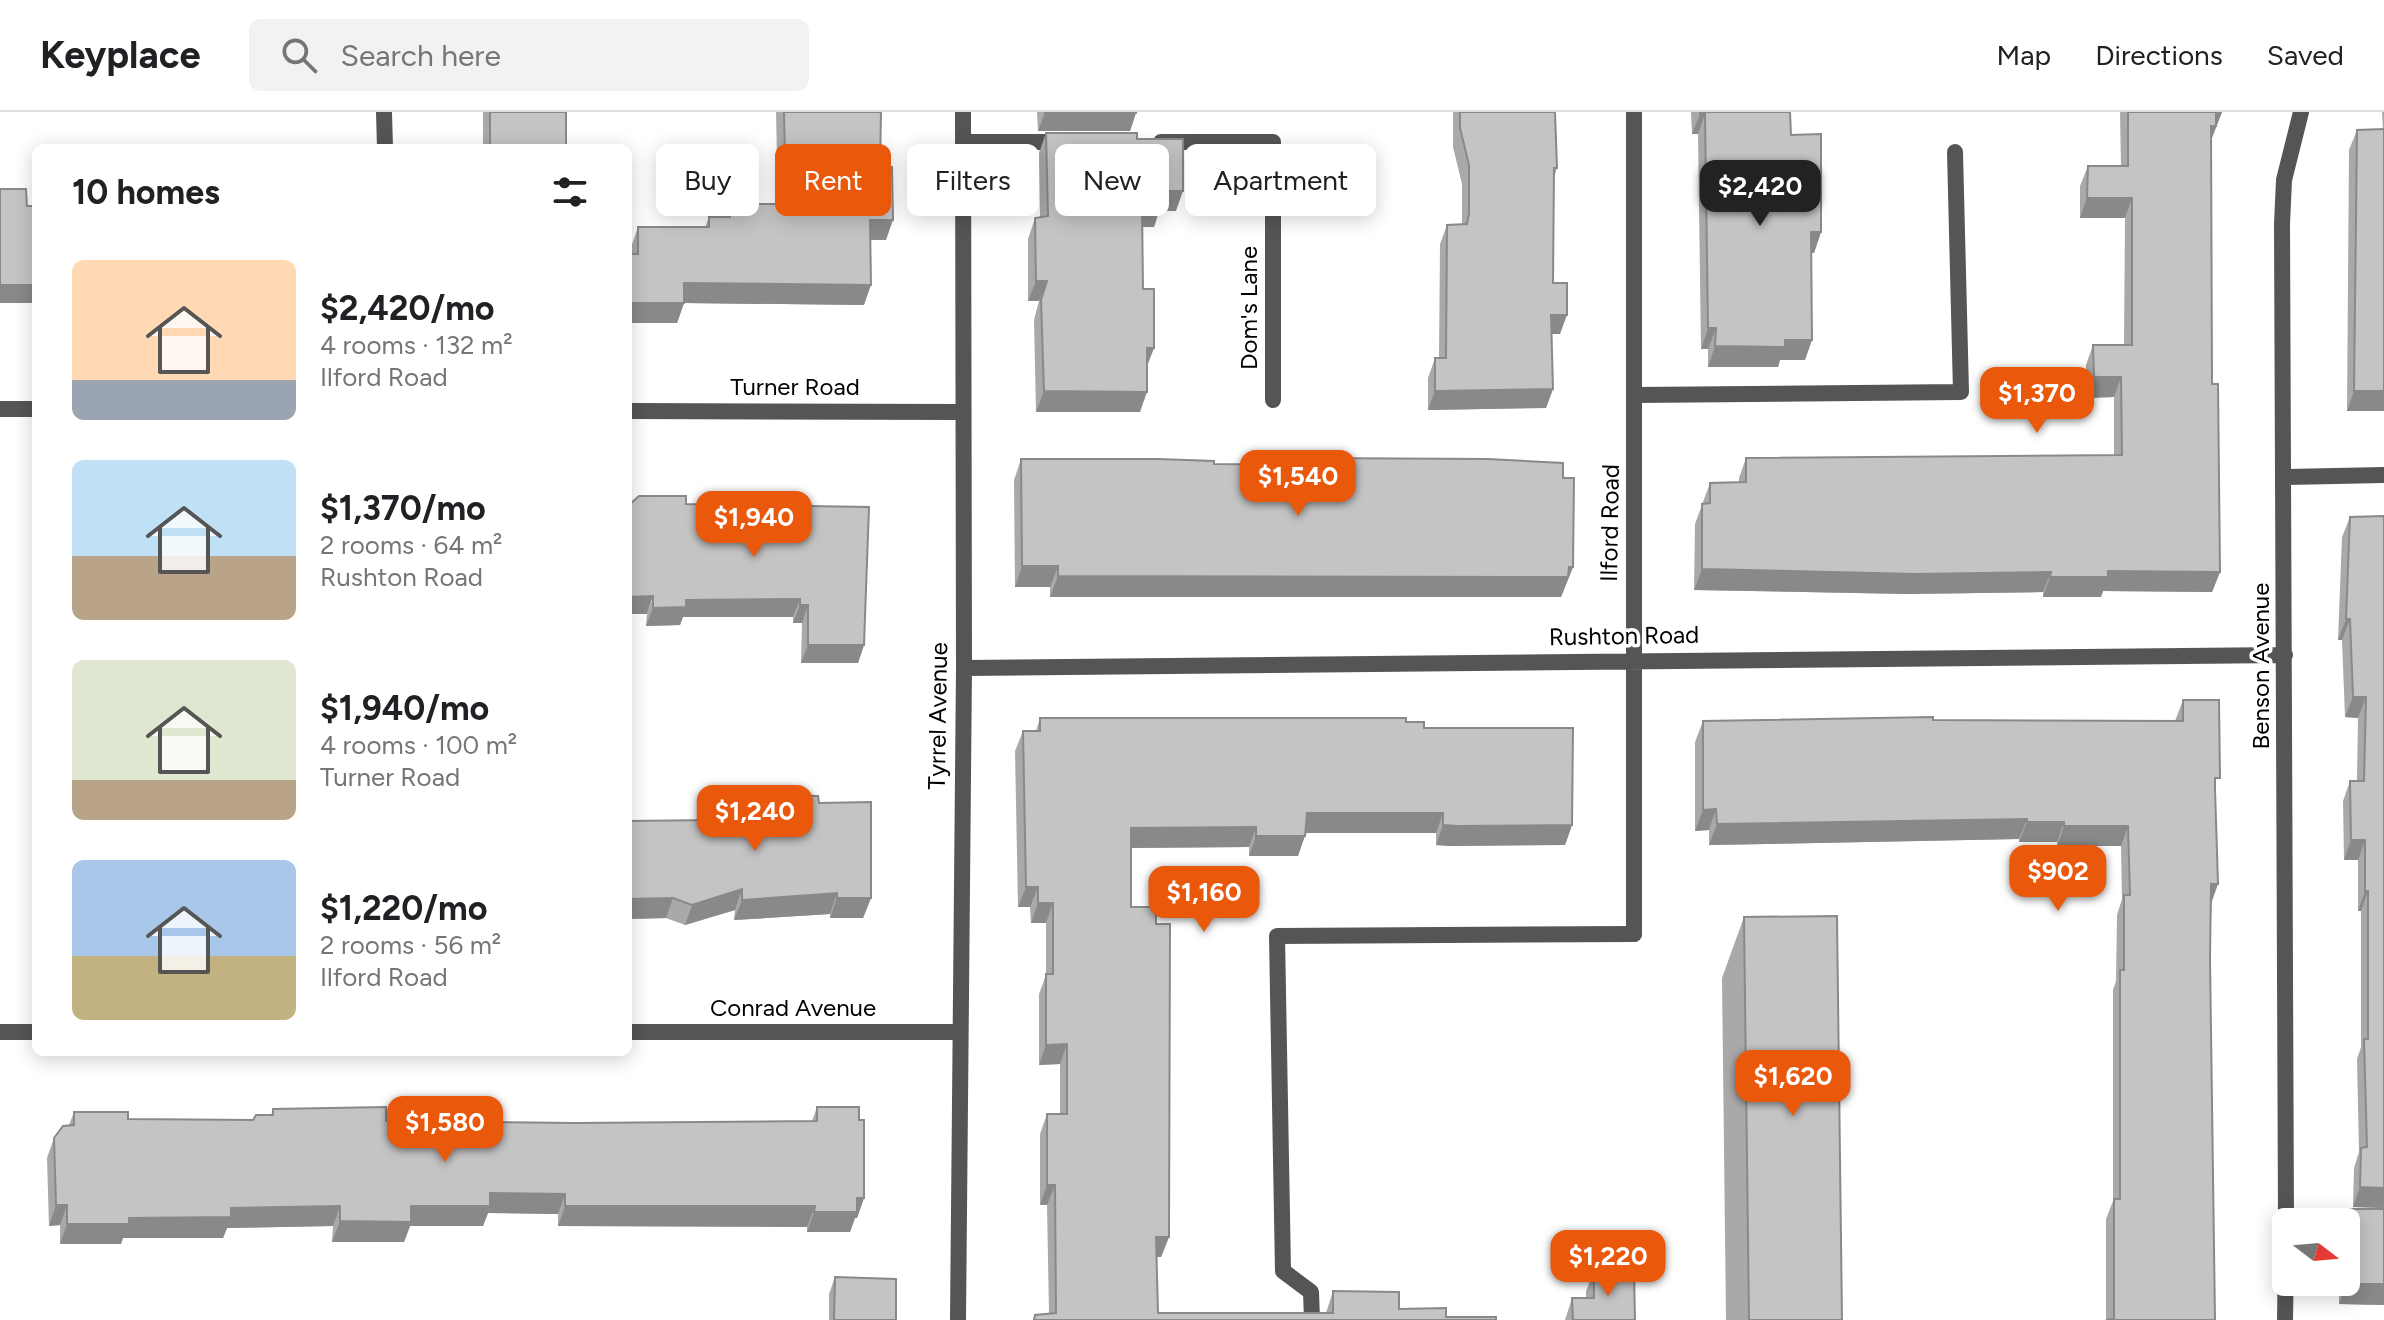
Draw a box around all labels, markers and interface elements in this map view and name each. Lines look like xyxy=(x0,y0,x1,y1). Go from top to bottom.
search box xyxy=(249,19,809,91)
text: Keyplace xyxy=(40,32,201,78)
icon: search xyxy=(277,33,321,77)
text: Search here xyxy=(341,37,501,74)
text: Map xyxy=(1997,38,2051,72)
text: Directions xyxy=(2095,38,2223,72)
text: Saved xyxy=(2267,38,2344,72)
chip: Buy xyxy=(656,144,759,216)
chip: Rent xyxy=(775,144,891,216)
chip: Filters xyxy=(907,144,1039,216)
chip: New xyxy=(1055,144,1169,216)
chip: Apartment xyxy=(1185,144,1376,216)
pin: $2,420 xyxy=(1695,160,1825,228)
icon: filters xyxy=(548,170,592,214)
text: $2,420 xyxy=(1718,170,1802,202)
text: 10 homes xyxy=(72,172,220,213)
street label: Dom's Lane xyxy=(1234,246,1263,370)
text: $2,420/mo xyxy=(320,288,495,329)
icon: home xyxy=(136,292,232,388)
text: 4 rooms · 132 m² xyxy=(320,329,513,361)
text: Ilford Road xyxy=(320,361,448,393)
pin: $1,370 xyxy=(1972,367,2102,435)
street label: Turner Road xyxy=(730,372,860,401)
text: $1,370 xyxy=(1998,377,2076,409)
pin: $1,540 xyxy=(1233,450,1363,518)
text: $1,540 xyxy=(1258,460,1338,492)
street label: Ilford Road xyxy=(1594,464,1625,582)
text: $1,370/mo xyxy=(320,488,486,529)
pin: $1,940 xyxy=(689,491,819,559)
icon: home xyxy=(136,492,232,588)
text: $1,940 xyxy=(714,501,794,533)
text: 2 rooms · 64 m² xyxy=(320,529,502,561)
text: Rushton Road xyxy=(320,561,483,593)
street label: Benson Avenue xyxy=(2246,583,2275,749)
street label: Rushton Road xyxy=(1548,620,1699,651)
street label: Tyrrel Avenue xyxy=(922,642,953,790)
text: $1,940/mo xyxy=(320,688,489,729)
icon: home xyxy=(136,692,232,788)
text: 4 rooms · 100 m² xyxy=(320,729,517,761)
text: Turner Road xyxy=(320,761,460,793)
pin: $1,240 xyxy=(690,785,820,853)
text: $1,240 xyxy=(715,795,795,827)
pin: $902 xyxy=(2011,845,2105,913)
text: $902 xyxy=(2027,855,2089,887)
pin: $1,160 xyxy=(1139,866,1269,934)
text: $1,160 xyxy=(1167,876,1241,908)
text: $1,220/mo xyxy=(320,888,487,929)
icon: home xyxy=(136,892,232,988)
text: 2 rooms · 56 m² xyxy=(320,929,501,961)
text: Ilford Road xyxy=(320,961,448,993)
street label: Conrad Avenue xyxy=(710,993,876,1022)
pin: $1,620 xyxy=(1728,1050,1858,1118)
text: $1,620 xyxy=(1753,1060,1833,1092)
pin: $1,580 xyxy=(380,1096,510,1164)
text: $1,580 xyxy=(405,1106,485,1138)
north arrow xyxy=(2272,1208,2360,1296)
map controls xyxy=(2272,1208,2360,1296)
pin: $1,220 xyxy=(1543,1230,1673,1298)
text: $1,220 xyxy=(1568,1240,1648,1272)

